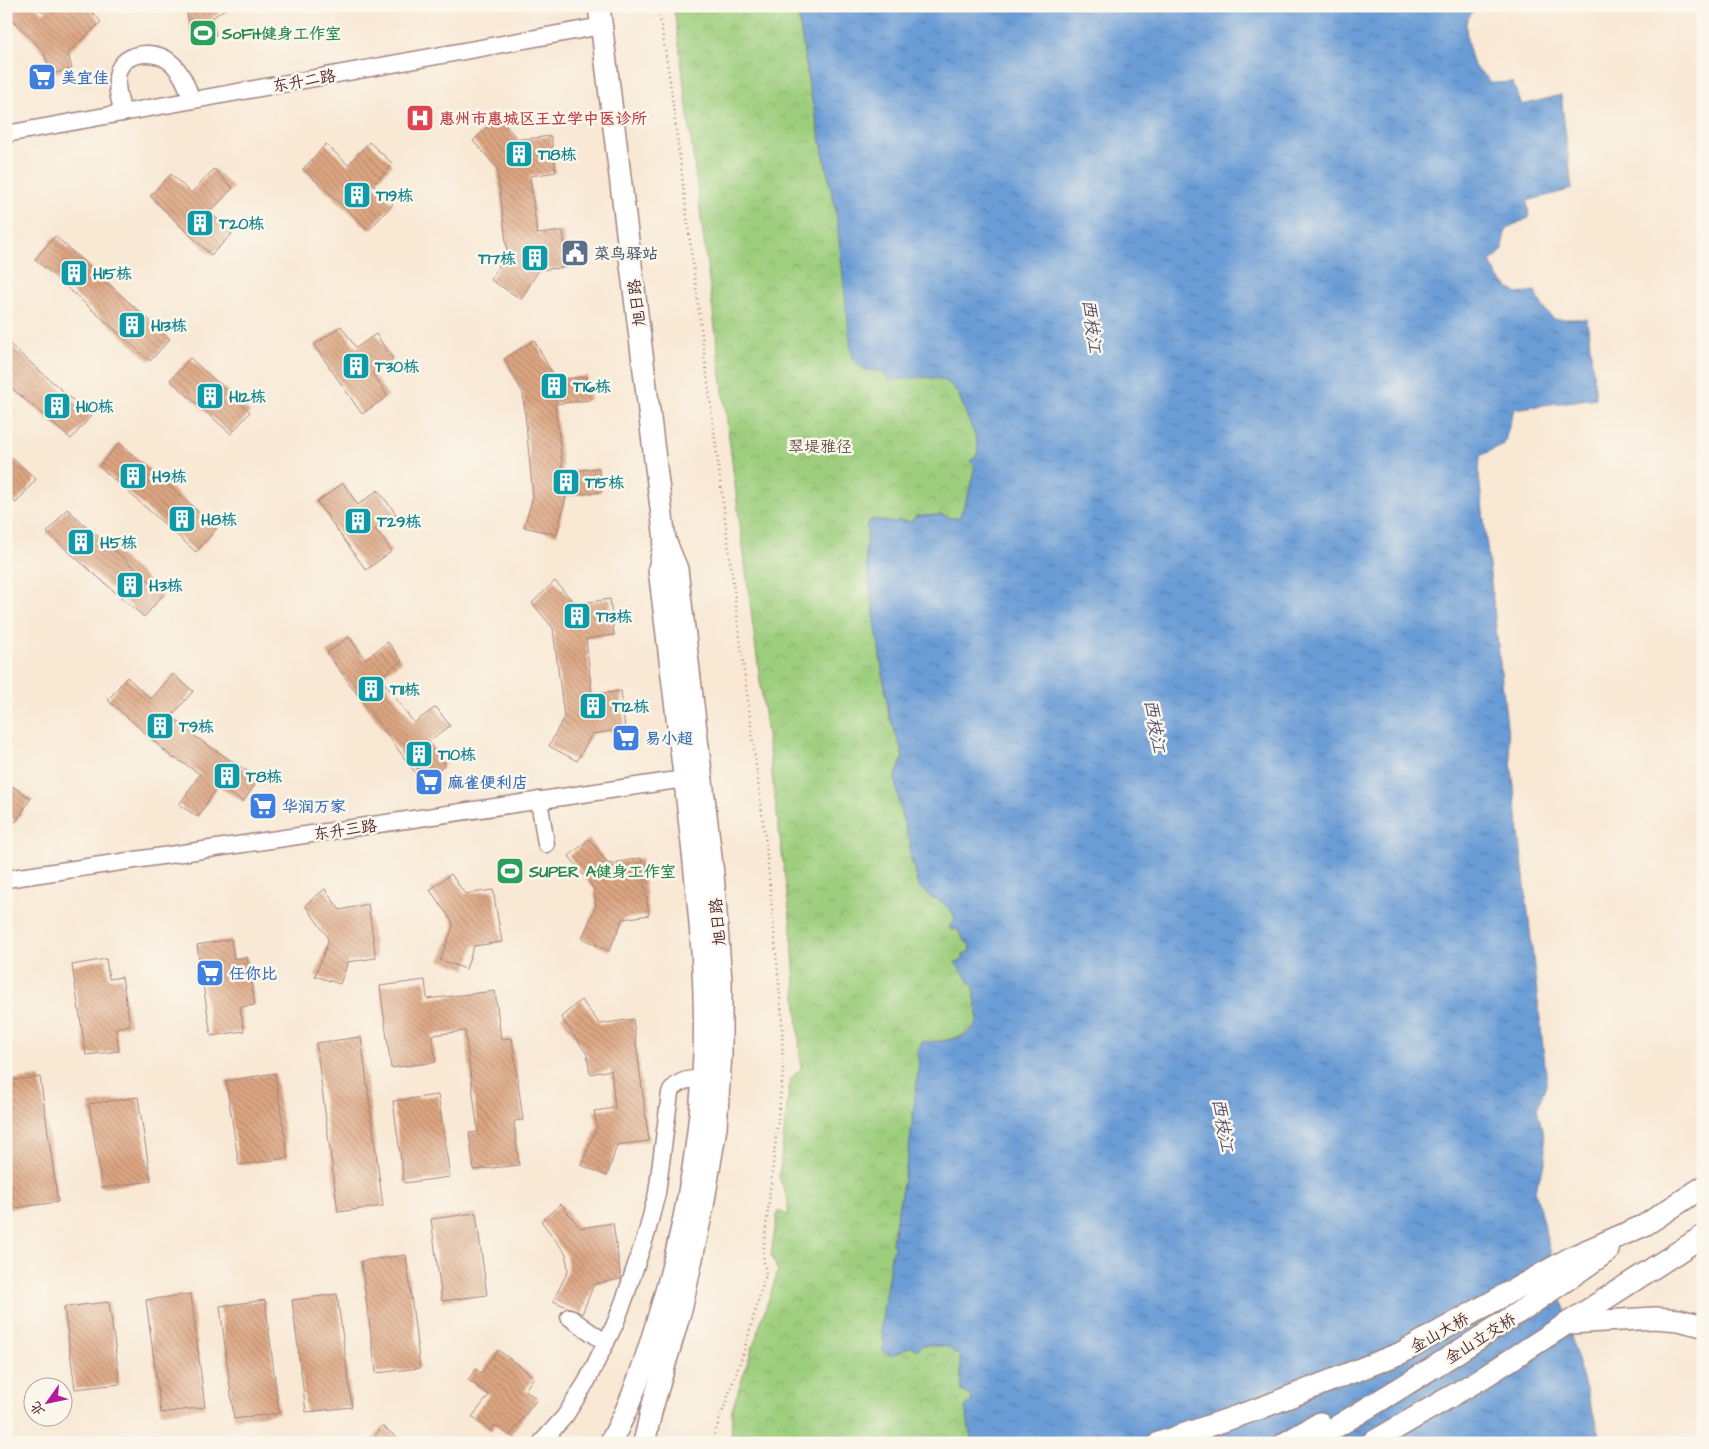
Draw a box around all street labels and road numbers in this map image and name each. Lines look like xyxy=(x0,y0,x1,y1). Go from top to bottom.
street label: 东升二路 xyxy=(271,65,338,97)
street label: 旭日路 xyxy=(623,278,651,328)
street label: 东升三路 xyxy=(312,815,378,845)
street label: 旭日路 xyxy=(705,897,731,947)
street label: 金山大桥 xyxy=(1406,1308,1473,1358)
street label: 金山立交桥 xyxy=(1441,1308,1520,1369)

